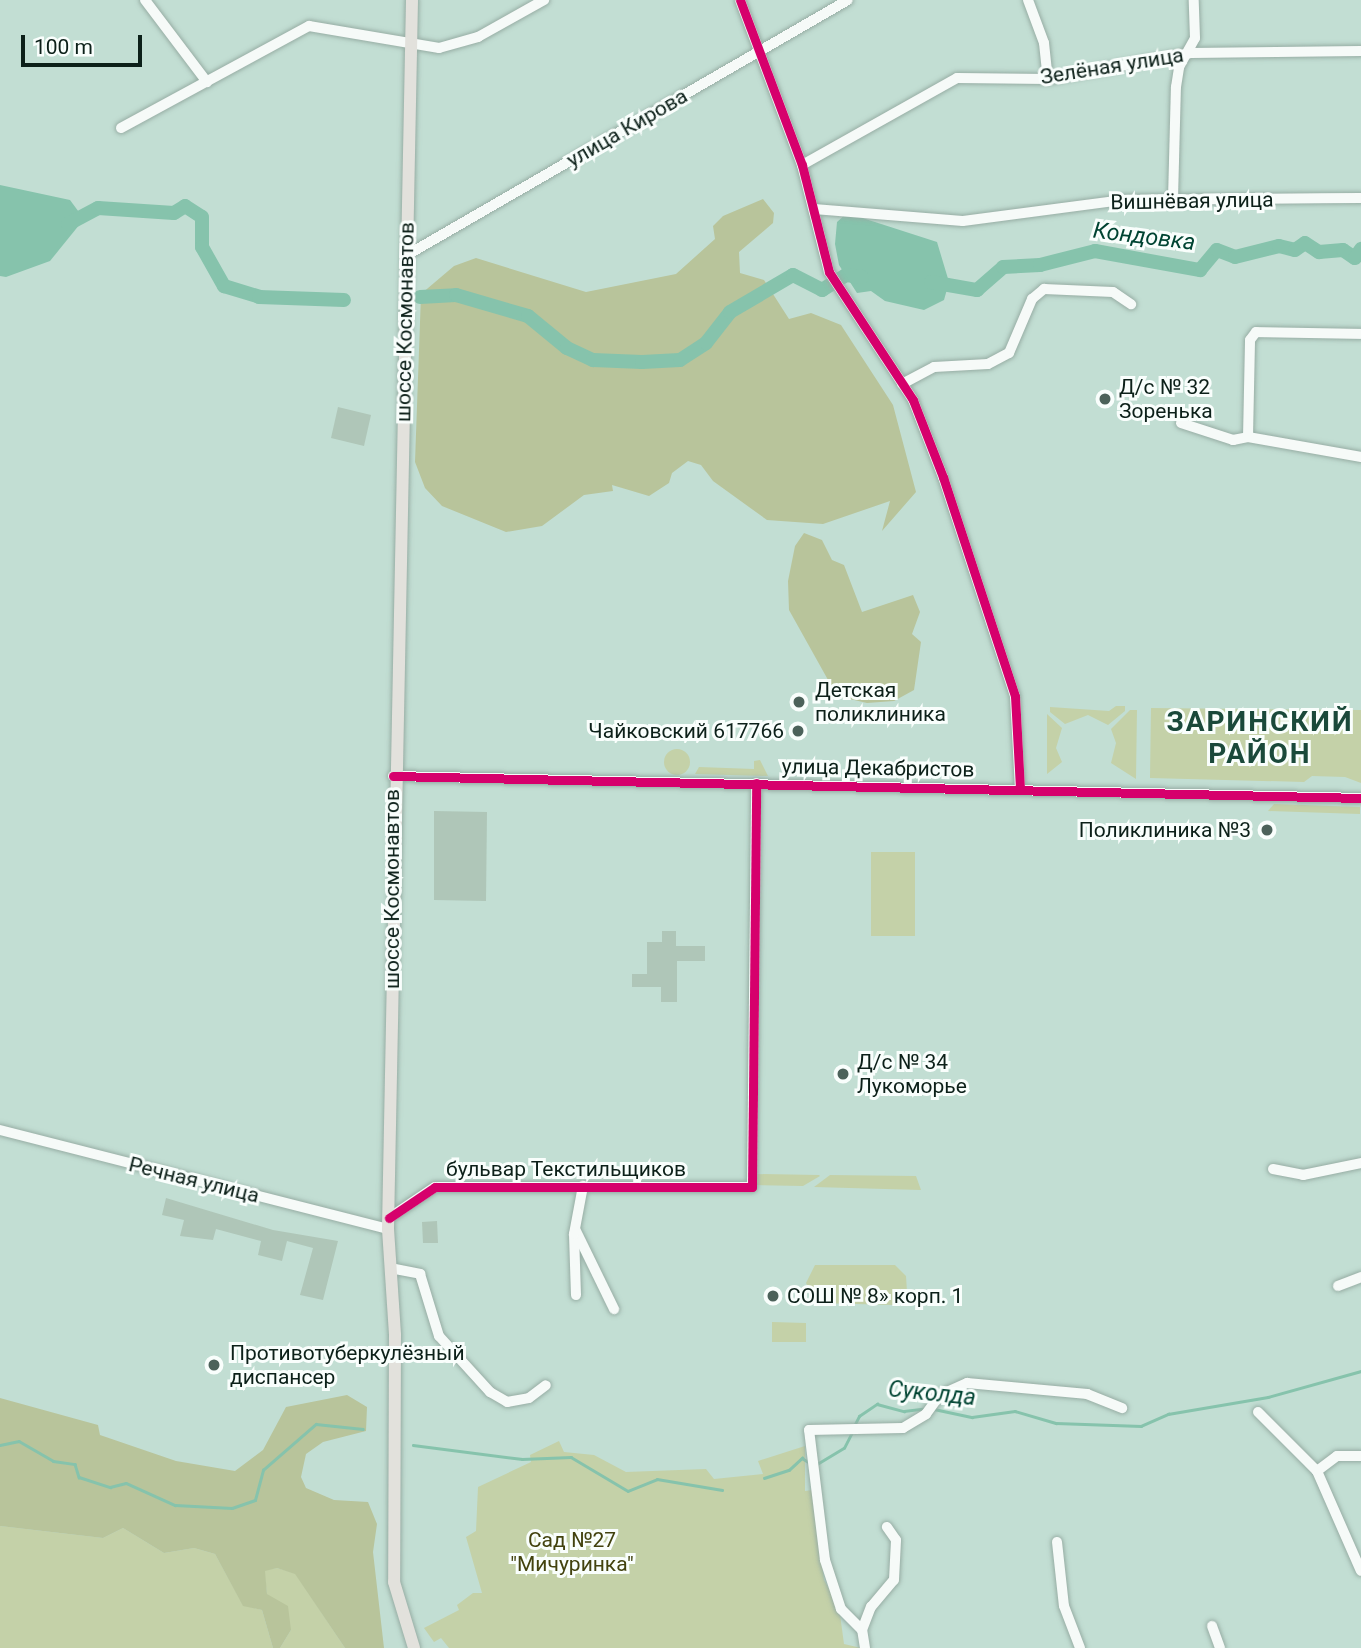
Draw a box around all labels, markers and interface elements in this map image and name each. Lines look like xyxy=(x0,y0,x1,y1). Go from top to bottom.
scale bar xyxy=(24,21,145,65)
text: 100 m xyxy=(34,35,93,59)
street label: Зелёная улица xyxy=(1039,42,1185,90)
street label: улица Кирова xyxy=(562,83,692,173)
street label: Вишнёвая улица xyxy=(1110,187,1274,215)
water label: Кондовка xyxy=(1091,217,1197,257)
street label: шоссе Космонавтов xyxy=(391,222,419,422)
place label: Д/с № 32 Зоренька xyxy=(1119,374,1213,424)
marker: Д/с № 32 Зоренька xyxy=(1097,391,1113,407)
place label: Детская поликлиника xyxy=(815,677,946,727)
marker: Детская поликлиника xyxy=(789,692,809,712)
district label: ЗАРИНСКИЙ РАЙОН xyxy=(1168,705,1352,771)
place label: Чайковский 617766 xyxy=(588,718,784,744)
marker: Чайковский 617766 xyxy=(790,723,806,739)
street label: улица Декабристов xyxy=(782,754,974,782)
street label: шоссе Космонавтов xyxy=(379,789,405,989)
place label: Поликлиника №3 xyxy=(1079,817,1251,843)
marker: Поликлиника №3 xyxy=(1257,820,1277,840)
place label: Д/с № 34 Лукоморье xyxy=(857,1049,967,1099)
marker: Д/с № 34 Лукоморье xyxy=(835,1066,851,1082)
street label: Речная улица xyxy=(126,1152,262,1208)
street label: бульвар Текстильщиков xyxy=(446,1156,686,1182)
place label: СОШ № 8» корп. 1 xyxy=(787,1283,963,1309)
marker: СОШ № 8» корп. 1 xyxy=(765,1288,781,1304)
place label: Противотуберкулёзный диспансер xyxy=(230,1340,465,1390)
marker: Противотуберкулёзный диспансер xyxy=(204,1355,224,1375)
water label: Суколда xyxy=(887,1376,977,1412)
park label: Сад №27 "Мичуринка" xyxy=(510,1527,634,1577)

